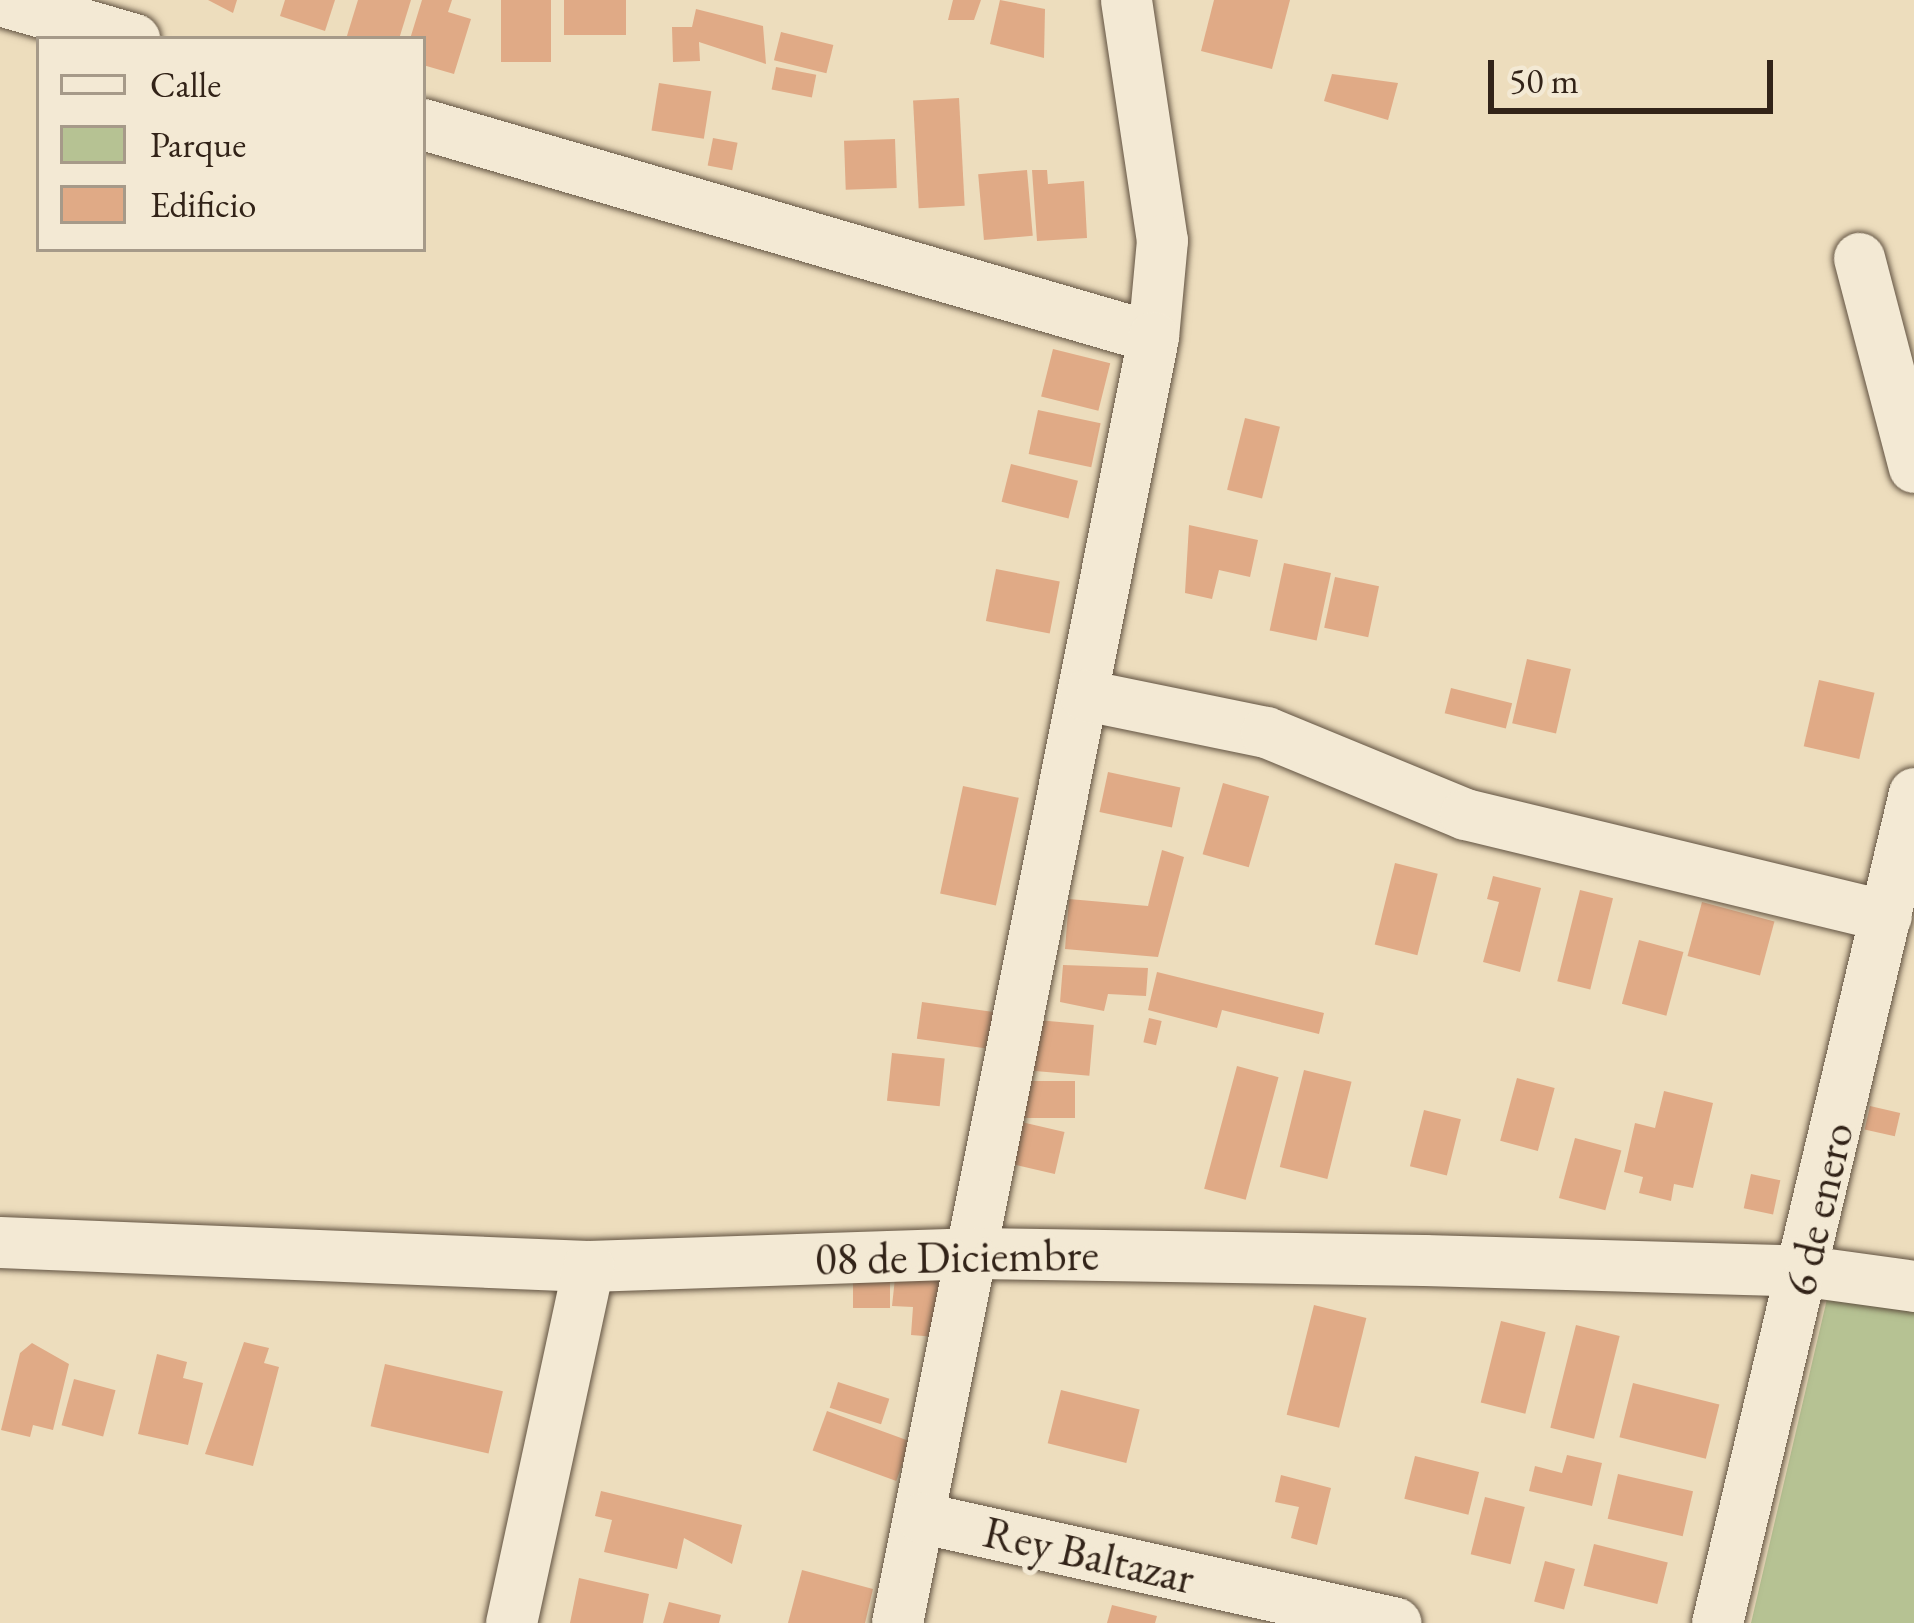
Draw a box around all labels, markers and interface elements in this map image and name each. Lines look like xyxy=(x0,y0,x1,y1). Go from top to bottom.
legend xyxy=(36,36,426,252)
scale bar xyxy=(1494,36,1779,110)
text: 50 m xyxy=(1509,57,1579,104)
text: Calle xyxy=(150,61,221,108)
text: Parque xyxy=(150,121,246,168)
text: Edificio xyxy=(150,181,256,228)
street label: 6 de enero xyxy=(1773,1117,1865,1301)
street label: 08 de Diciembre xyxy=(814,1228,1100,1286)
street label: Rey Baltazar xyxy=(978,1505,1200,1605)

